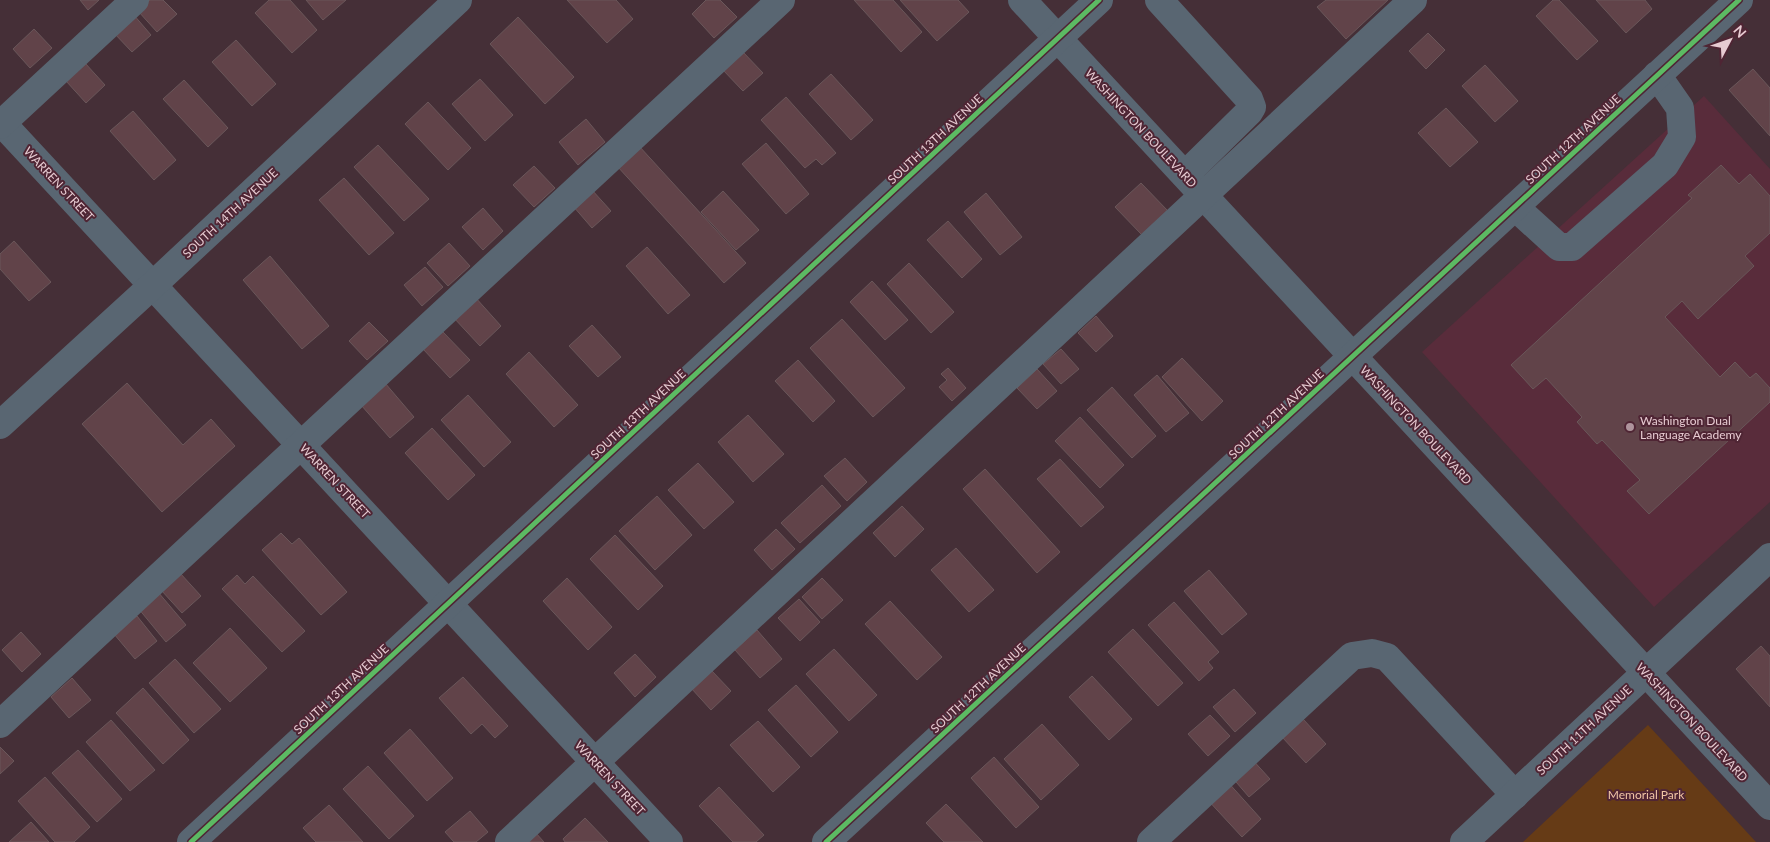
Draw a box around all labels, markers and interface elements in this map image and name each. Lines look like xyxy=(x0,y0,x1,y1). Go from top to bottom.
north arrow xyxy=(1705,15,1755,65)
text: N xyxy=(1730,21,1750,41)
street label: WASHINGTON BOULEVARD xyxy=(1082,65,1200,191)
street label: SOUTH 13TH AVENUE xyxy=(884,91,986,187)
street label: SOUTH 12TH AVENUE xyxy=(1522,91,1624,187)
street label: WARREN STREET xyxy=(21,144,97,224)
street label: SOUTH 14TH AVENUE xyxy=(179,165,281,261)
street label: WASHINGTON BOULEVARD xyxy=(1357,362,1475,488)
street label: SOUTH 13TH AVENUE xyxy=(587,366,689,462)
street label: SOUTH 12TH AVENUE xyxy=(1225,366,1327,462)
place label: Washington Dual Language Academy xyxy=(1640,413,1742,442)
marker: Washington Dual Language Academy xyxy=(1624,421,1636,433)
street label: WARREN STREET xyxy=(297,441,373,521)
street label: SOUTH 12TH AVENUE xyxy=(927,640,1029,736)
street label: SOUTH 13TH AVENUE xyxy=(290,641,392,737)
street label: WASHINGTON BOULEVARD xyxy=(1633,659,1751,785)
street label: SOUTH 11TH AVENUE xyxy=(1533,682,1635,778)
street label: WARREN STREET xyxy=(572,738,648,818)
park label: Memorial Park xyxy=(1608,787,1685,802)

